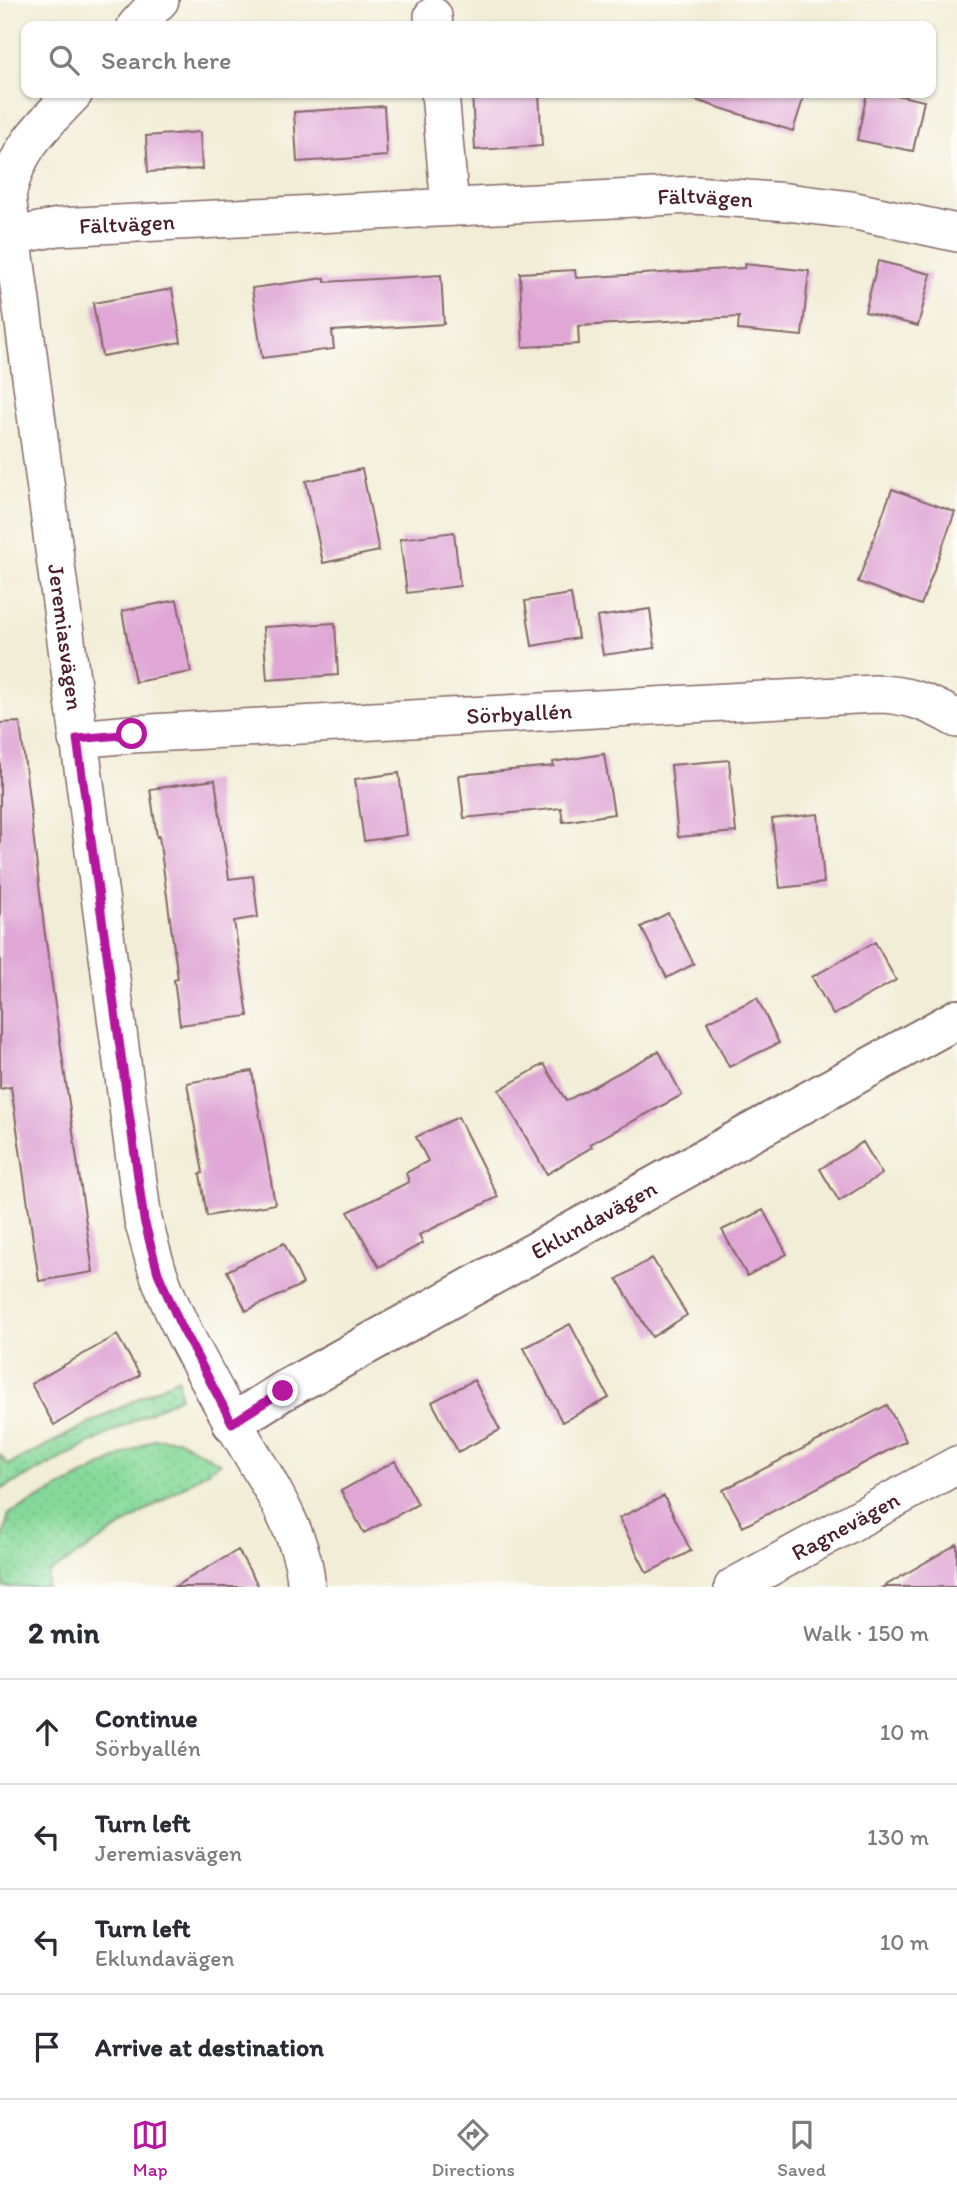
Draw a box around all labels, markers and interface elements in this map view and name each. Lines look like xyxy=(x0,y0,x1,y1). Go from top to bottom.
search box xyxy=(21,21,936,98)
icon: search xyxy=(45,41,83,79)
text: Search here xyxy=(101,44,231,76)
street label: Fältvägen xyxy=(657,181,754,213)
street label: Fältvägen xyxy=(78,207,176,240)
street label: Jeremiasvägen xyxy=(42,562,89,712)
street label: Sörbyallén xyxy=(466,696,573,730)
route start xyxy=(116,718,147,749)
street label: Eklundavägen xyxy=(526,1174,661,1266)
route end xyxy=(267,1375,298,1406)
street label: Ragnevägen xyxy=(787,1485,904,1566)
text: 2 min xyxy=(28,1614,99,1651)
text: Walk · 150 m xyxy=(803,1619,929,1647)
text: Continue xyxy=(95,1702,198,1734)
icon: ahead xyxy=(28,1713,66,1751)
text: 10 m xyxy=(880,1718,929,1746)
text: Sörbyallén xyxy=(95,1734,201,1762)
text: Turn left xyxy=(95,1807,191,1839)
icon: left xyxy=(28,1818,66,1856)
text: 130 m xyxy=(867,1823,929,1851)
text: Jeremiasvägen xyxy=(95,1839,242,1867)
text: Turn left xyxy=(95,1912,191,1944)
icon: left xyxy=(28,1923,66,1961)
text: 10 m xyxy=(880,1928,929,1956)
text: Eklundavägen xyxy=(95,1944,234,1972)
icon: arrive xyxy=(28,2028,66,2066)
text: Arrive at destination xyxy=(95,2031,324,2063)
tab: Map xyxy=(131,2116,169,2181)
tab: Directions xyxy=(431,2116,515,2181)
tab: Saved xyxy=(777,2116,826,2181)

